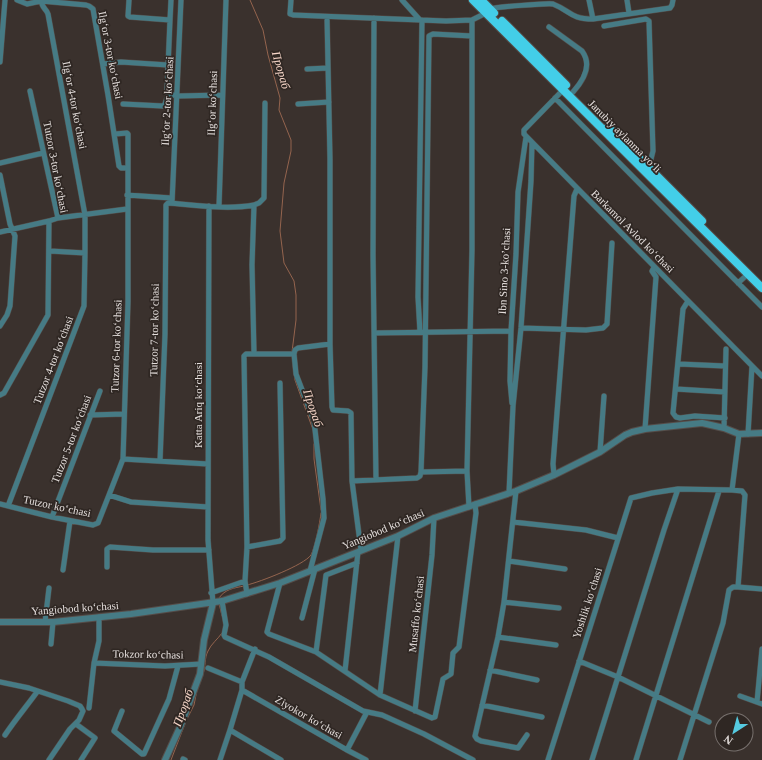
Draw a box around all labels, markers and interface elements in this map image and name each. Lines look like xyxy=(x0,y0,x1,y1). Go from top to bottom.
street label: Ilgʻor 3-tor koʻchasi xyxy=(97,10,125,100)
water label: Прораб xyxy=(269,49,293,91)
street label: Ilgʻor 2-tor koʻchasi xyxy=(159,56,175,146)
street label: Ilgʻor 4-tor koʻchasi xyxy=(61,60,89,150)
street label: Ilgʻor koʻchasi xyxy=(205,70,219,136)
street label: Janubiy aylanma yoʻli xyxy=(586,97,664,175)
street label: Tutzor 3-tor koʻchasi xyxy=(41,120,71,214)
street label: Barkamol Avlod koʻchasi xyxy=(589,187,677,275)
street label: Ibn Sino 3-koʼchasi xyxy=(496,227,512,315)
street label: Tutzor 7-tor koʻchasi xyxy=(147,283,161,377)
street label: Tutzor 6-tor koʻchasi xyxy=(108,299,124,393)
street label: Tutzor 4-tor koʻchasi xyxy=(31,314,75,406)
street label: Katta Ariq koʻchasi xyxy=(192,362,204,448)
water label: Прораб xyxy=(300,386,326,429)
street label: Tutzor 5-tor koʻchasi xyxy=(49,393,93,485)
street label: Tutzor koʻchasi xyxy=(22,493,92,519)
street label: Yangiobod koʻchasi xyxy=(340,506,426,552)
street label: Yoshlik koʻchasi xyxy=(570,566,604,640)
street label: Musaffo koʻchasi xyxy=(406,575,426,653)
street label: Yangiobod koʻchasi xyxy=(31,599,119,617)
street label: Tokzor koʻchasi xyxy=(112,647,184,661)
water label: Прораб xyxy=(169,687,197,730)
street label: Ziyokor koʻchasi xyxy=(273,693,345,741)
north arrow xyxy=(714,712,754,752)
text: N xyxy=(721,733,735,747)

